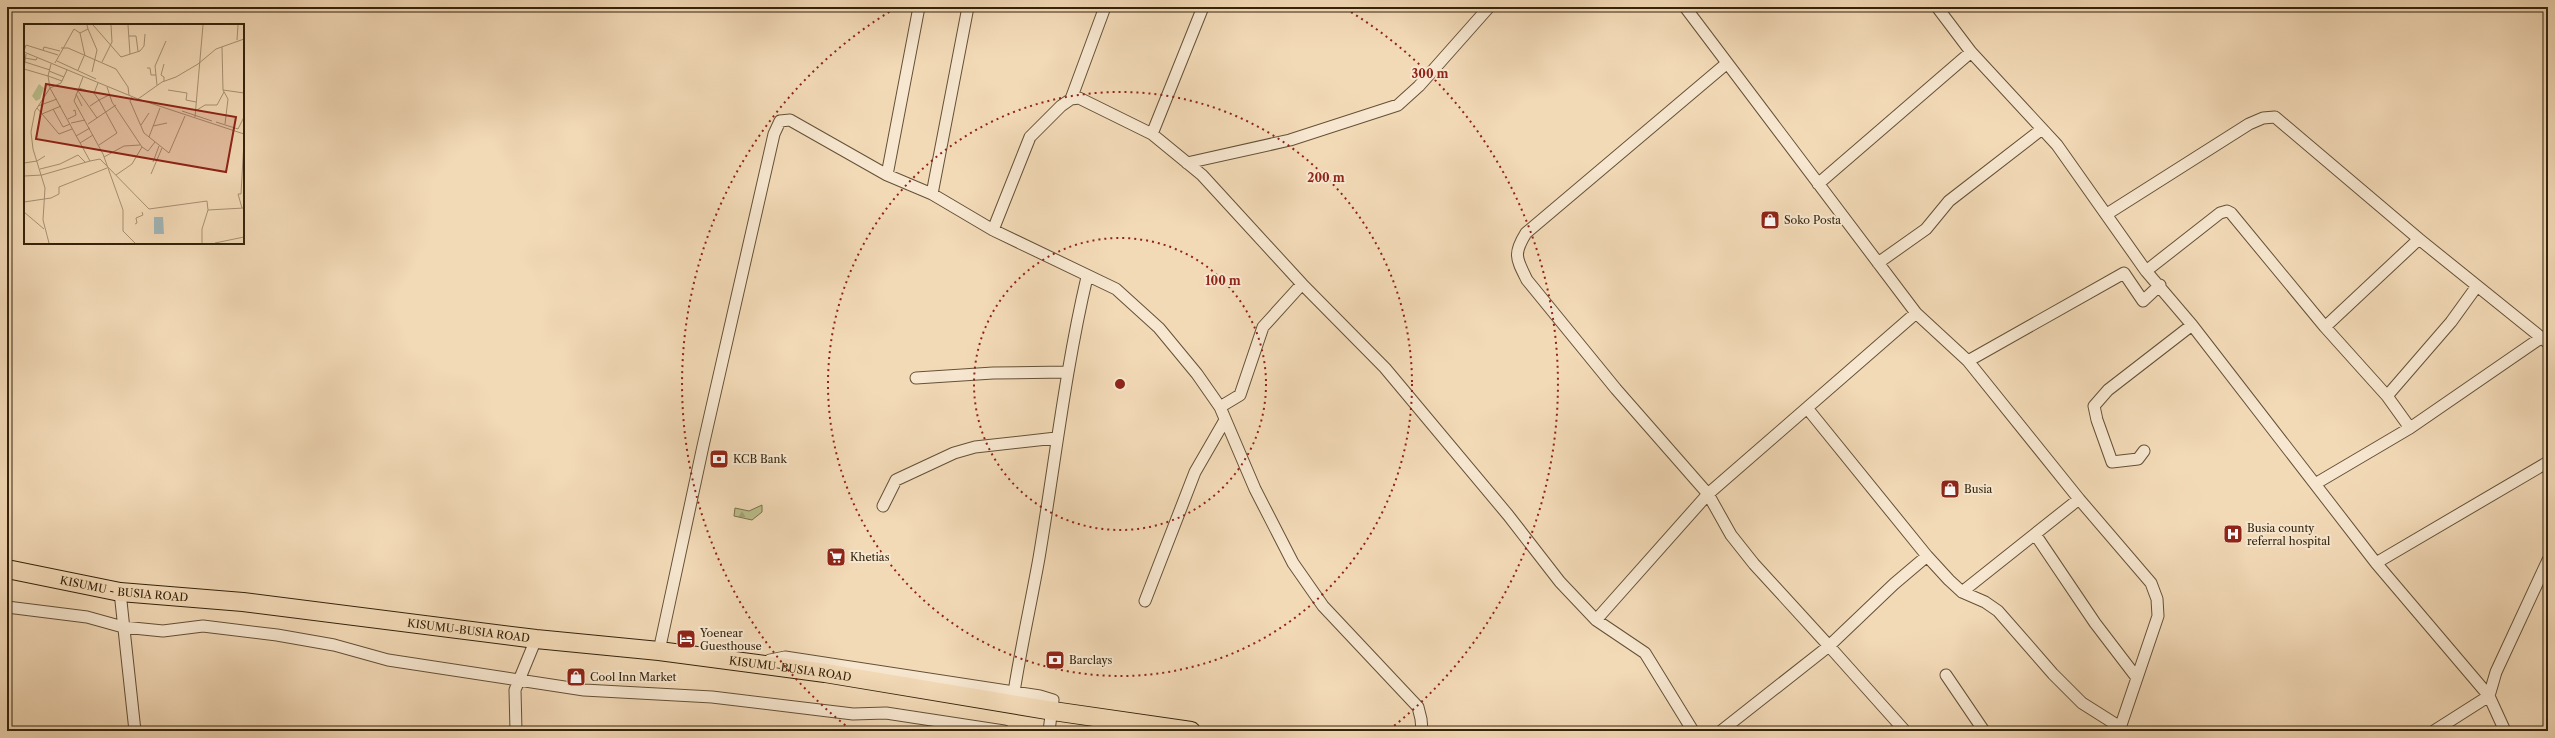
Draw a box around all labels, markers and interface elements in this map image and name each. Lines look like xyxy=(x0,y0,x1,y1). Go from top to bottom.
inset map xyxy=(24,24,244,244)
text: 300 m xyxy=(1411,66,1449,81)
text: 200 m xyxy=(1307,170,1345,185)
shop icon: Soko Posta xyxy=(1759,209,1781,231)
place label: Soko Posta xyxy=(1784,213,1841,227)
text: 100 m xyxy=(1205,273,1241,288)
centre of rings xyxy=(1113,377,1127,391)
bank icon: KCB Bank xyxy=(708,448,730,470)
place label: KCB Bank xyxy=(733,452,787,466)
shop icon: Busia xyxy=(1939,478,1961,500)
place label: Busia xyxy=(1964,482,1993,496)
place label: Busia county referral hospital xyxy=(2247,521,2331,548)
hospital icon: Busia county referral hospital xyxy=(2222,523,2244,545)
supermarket icon: Khetias xyxy=(825,546,847,568)
place label: Khetias xyxy=(850,550,890,564)
street label: KISUMU - BUSIA ROAD xyxy=(59,573,189,605)
street label: KISUMU-BUSIA ROAD xyxy=(406,616,531,645)
place label: Yoenear Guesthouse xyxy=(699,626,762,653)
hotel icon: Yoenear Guesthouse xyxy=(675,628,697,650)
bank icon: Barclays xyxy=(1044,649,1066,671)
street label: KISUMU-BUSIA ROAD xyxy=(728,653,853,684)
place label: Barclays xyxy=(1069,653,1112,667)
shop icon: Cool Inn Market xyxy=(565,666,587,688)
place label: Cool Inn Market xyxy=(590,670,677,684)

